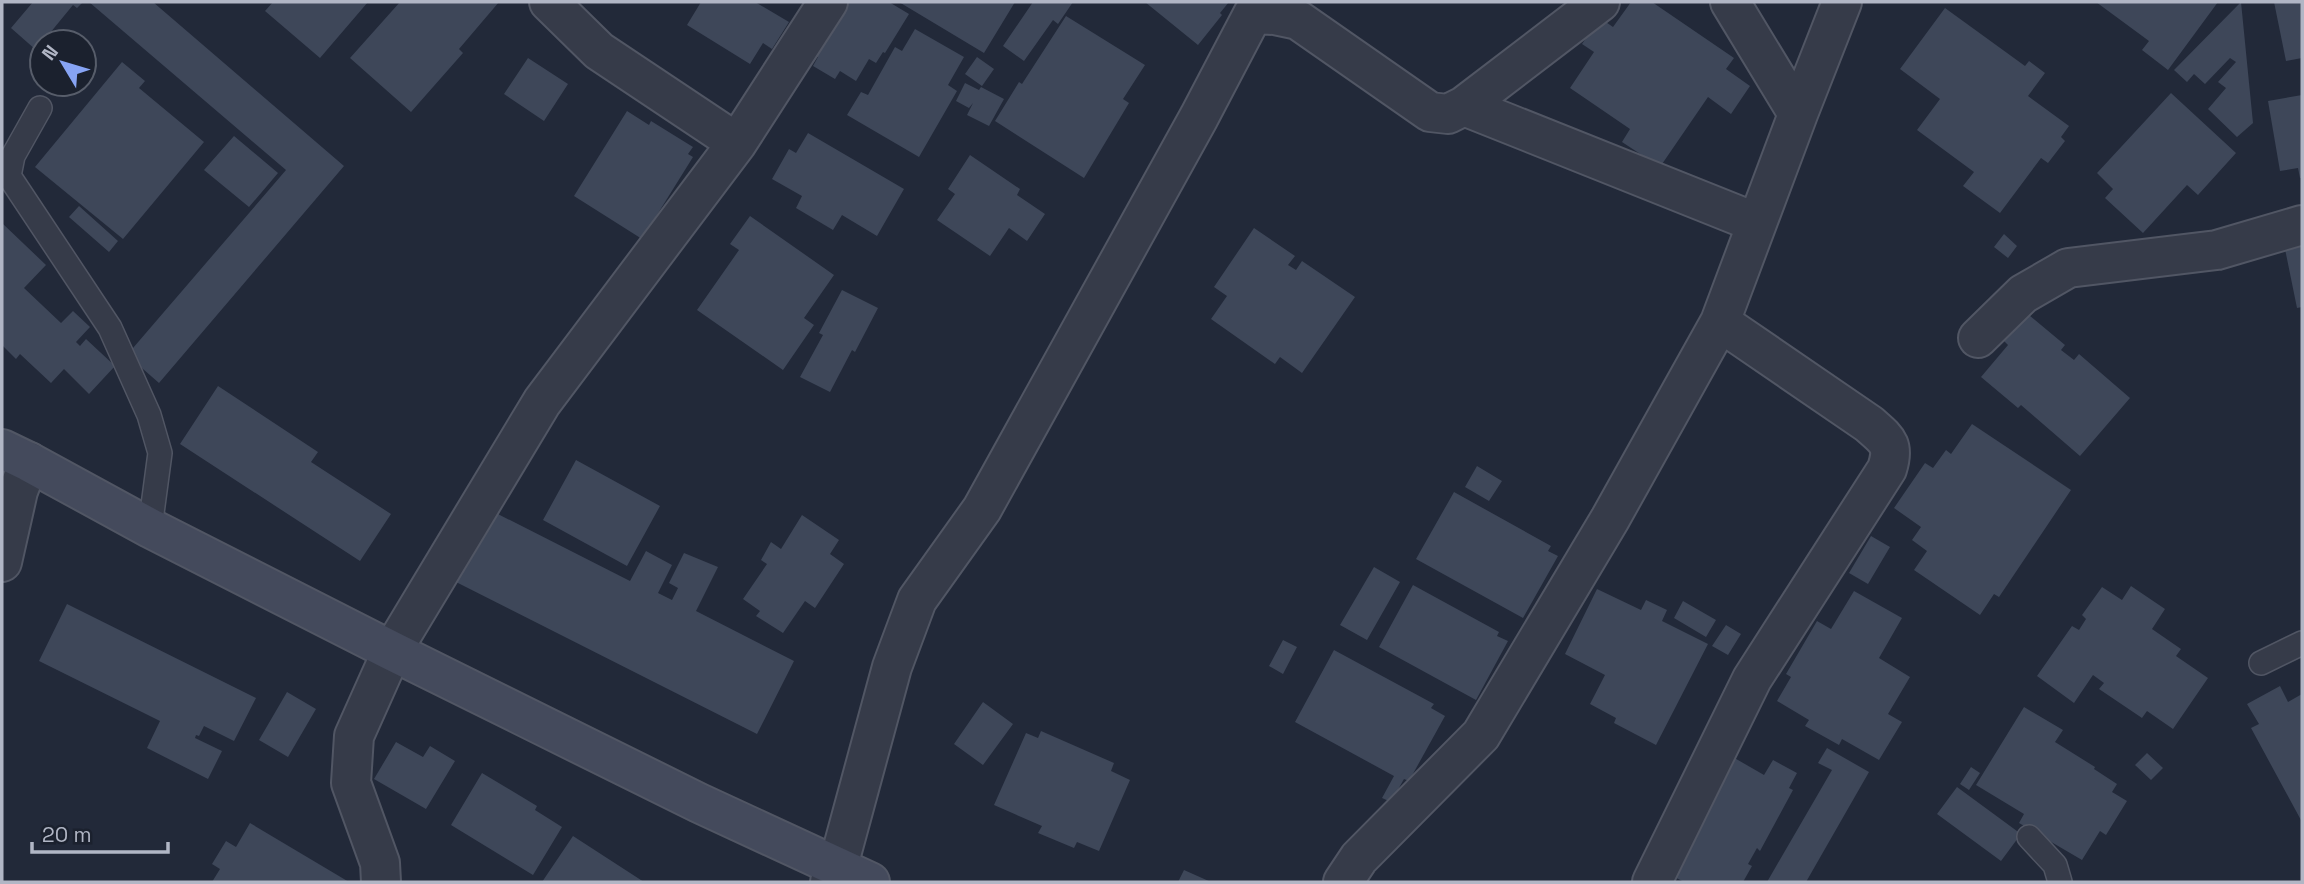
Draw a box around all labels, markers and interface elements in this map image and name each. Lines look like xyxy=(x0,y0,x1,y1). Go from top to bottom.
north arrow xyxy=(28,28,98,98)
text: N xyxy=(36,40,64,66)
scale bar xyxy=(32,810,168,854)
text: 20 m xyxy=(42,821,92,848)

